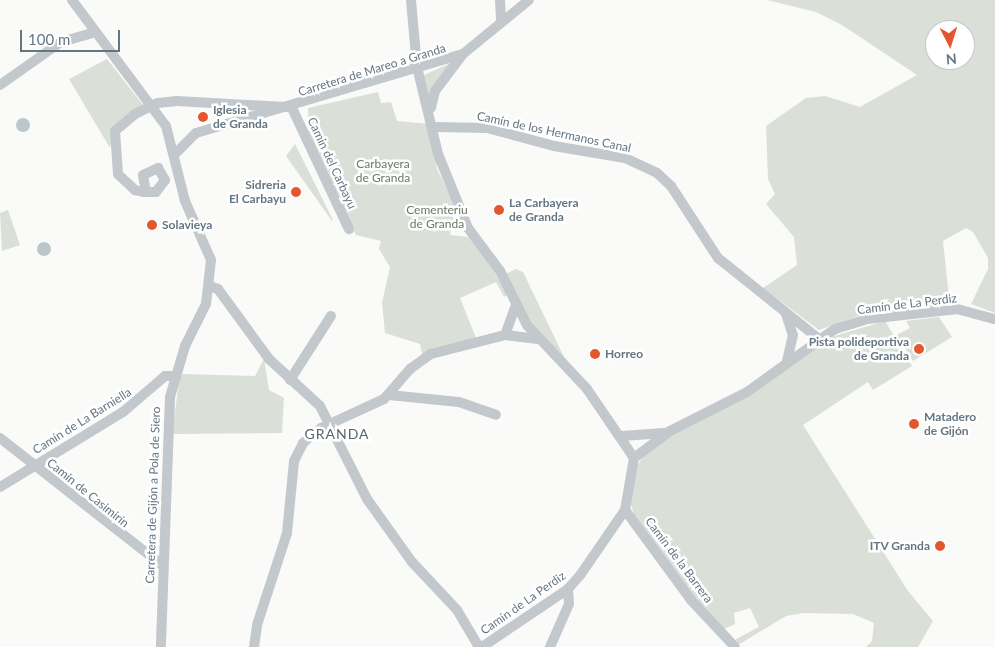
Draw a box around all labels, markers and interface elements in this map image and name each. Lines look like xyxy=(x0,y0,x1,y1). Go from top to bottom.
scale bar xyxy=(22,20,122,52)
north arrow xyxy=(925,20,975,70)
text: 100 m xyxy=(28,30,70,48)
street label: Carretera de Mareo a Granda xyxy=(297,41,447,99)
text: N xyxy=(945,51,957,68)
place label: Iglesia de Granda xyxy=(213,103,268,131)
street label: Camín de los Hermanos Canal xyxy=(476,109,632,155)
marker: Iglesia de Granda xyxy=(197,111,209,123)
street label: Camin del Carbayu xyxy=(305,115,359,211)
park label: Carbayera de Granda xyxy=(356,157,410,185)
place label: Sidreria El Carbayu xyxy=(229,178,286,206)
marker: Sidreria El Carbayu xyxy=(290,186,302,198)
place label: La Carbayera de Granda xyxy=(509,196,579,224)
park label: Cementeriu de Granda xyxy=(406,203,468,231)
marker: La Carbayera de Granda xyxy=(493,204,505,216)
place label: Solavieya xyxy=(162,218,212,232)
marker: Solavieya xyxy=(146,219,158,231)
street label: Camín de La Perdiz xyxy=(856,291,958,317)
place label: Pista polideportiva de Granda xyxy=(809,335,909,363)
marker: Pista polideportiva de Granda xyxy=(913,343,925,355)
place label: Horreo xyxy=(605,347,643,361)
marker: Horreo xyxy=(589,348,601,360)
street label: Camín de La Barniella xyxy=(30,385,134,457)
street label: Carretera de Gijón a Pola de Siero xyxy=(143,406,163,584)
place label: Matadero de Gijón xyxy=(924,410,976,438)
marker: Matadero de Gijón xyxy=(908,418,920,430)
district label: GRANDA xyxy=(304,426,370,442)
street label: Camín de Casimirín xyxy=(44,456,132,530)
street label: Camín de la Barrera xyxy=(642,514,716,606)
place label: ITV Granda xyxy=(869,539,930,553)
marker: ITV Granda xyxy=(934,540,946,552)
street label: Camín de La Perdiz xyxy=(478,568,568,638)

